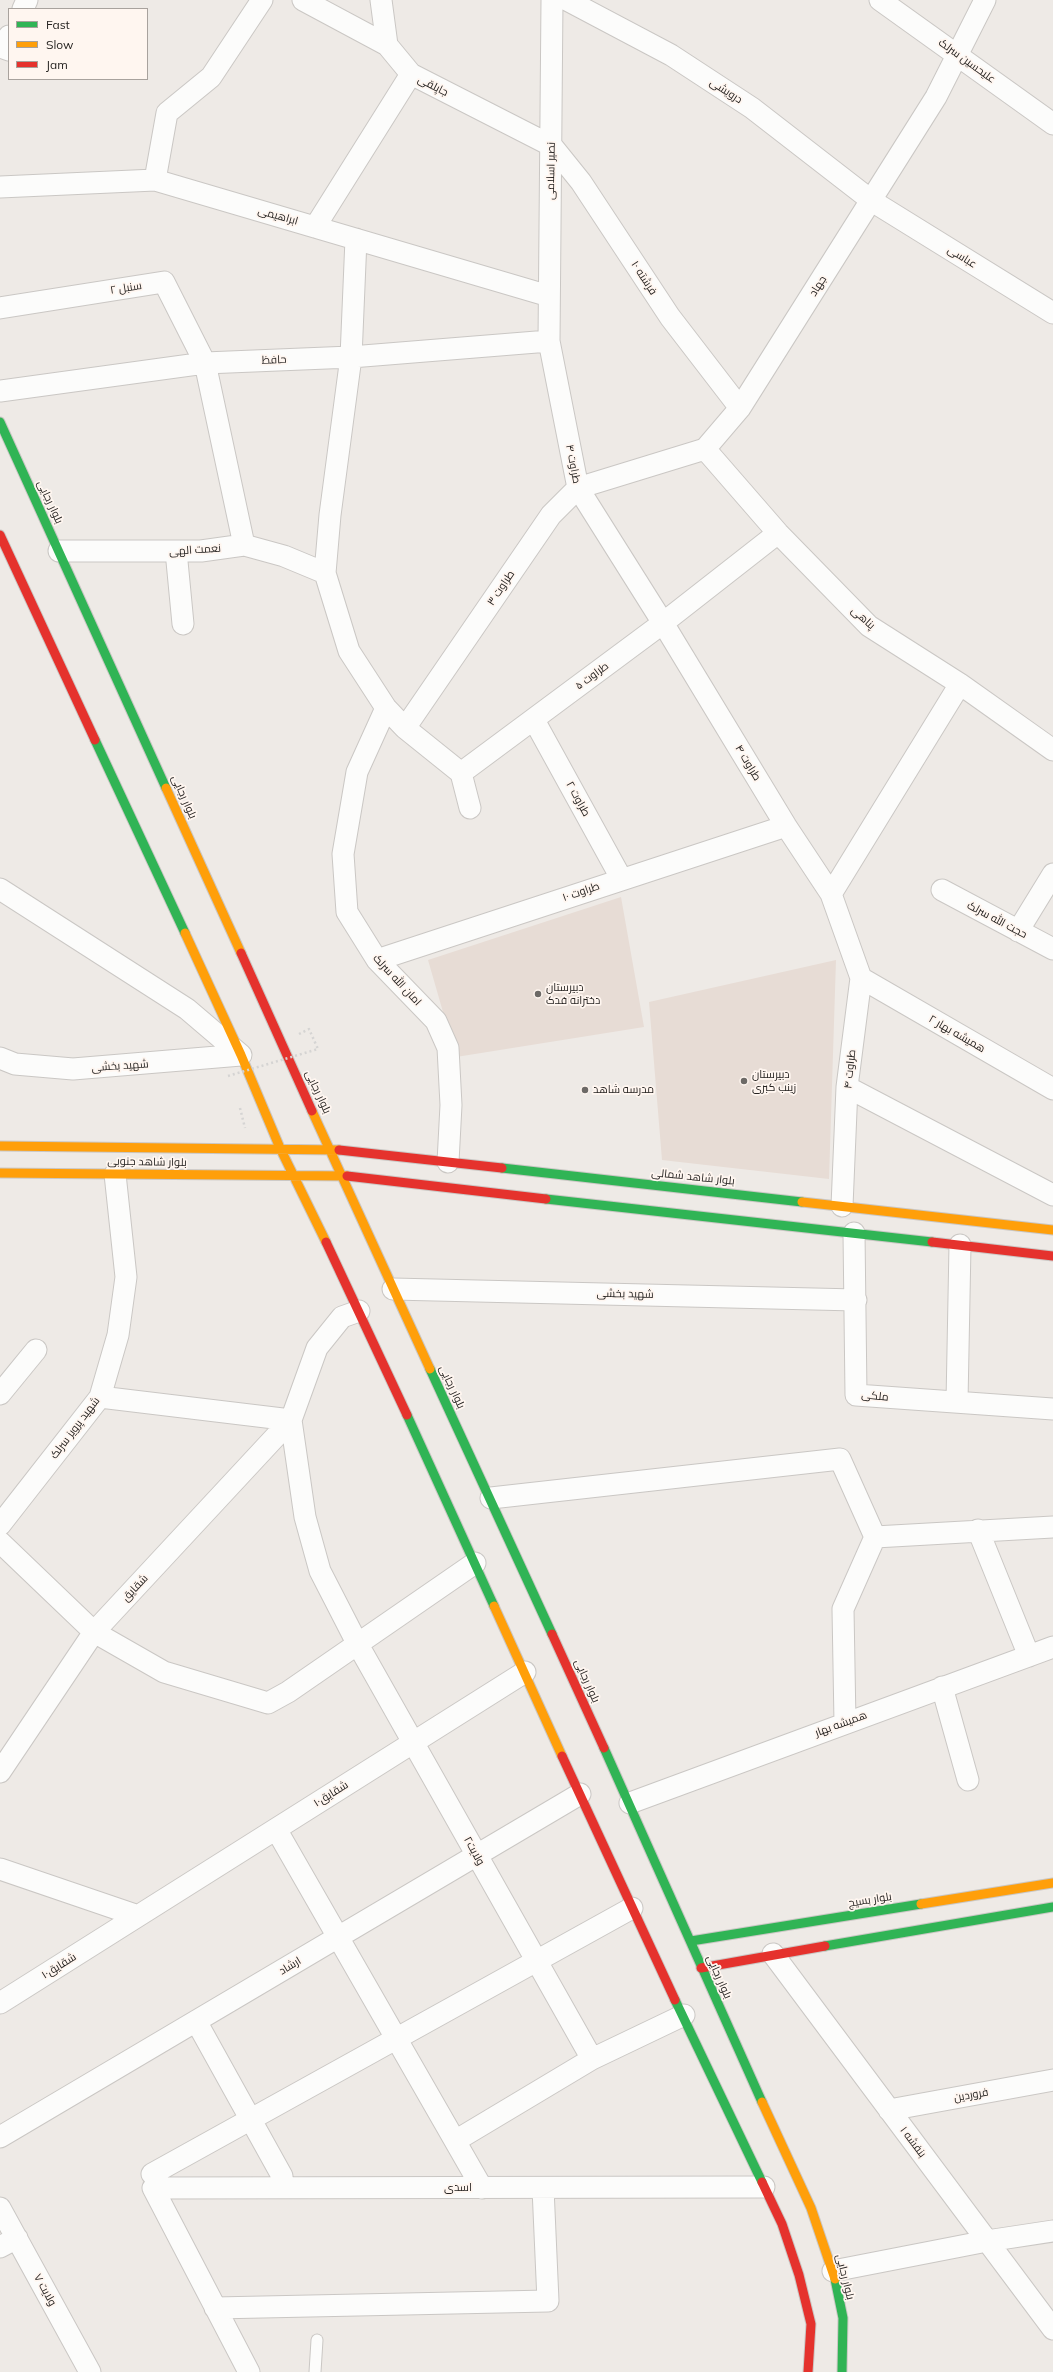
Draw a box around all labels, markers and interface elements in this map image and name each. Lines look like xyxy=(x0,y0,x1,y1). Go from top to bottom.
legend xyxy=(8,8,148,80)
text: Fast xyxy=(46,17,70,32)
street label: علیحسین سرلک xyxy=(936,36,998,86)
text: Slow xyxy=(46,37,74,52)
text: Jam xyxy=(46,57,68,72)
street label: جاپلقی xyxy=(416,73,450,99)
street label: درویشی xyxy=(707,76,745,106)
street label: نصیر اسلامی xyxy=(544,142,558,200)
street label: ابراهیمی xyxy=(256,204,300,228)
street label: عباسی xyxy=(945,243,979,271)
street label: فرشته ۱۰ xyxy=(628,259,660,297)
street label: جهاد xyxy=(807,273,829,299)
street label: سنبل ۲ xyxy=(109,279,143,297)
street label: حافظ xyxy=(261,353,287,367)
street label: طراوت ۴ xyxy=(563,443,583,485)
street label: بلوار رجایی xyxy=(34,478,66,526)
street label: نعمت الهی xyxy=(169,542,221,558)
street label: طراوت ۳ xyxy=(485,568,517,608)
street label: پناهی xyxy=(848,604,878,632)
street label: طراوت ۵ xyxy=(573,659,611,693)
street label: طراوت ۴ xyxy=(732,743,764,783)
street label: بلوار رجایی xyxy=(169,773,199,821)
street label: طراوت ۲ xyxy=(563,779,593,819)
street label: طراوت ۱۰ xyxy=(561,880,601,904)
street label: حجت الله سرلک xyxy=(965,899,1029,941)
street label: امان الله سرلک xyxy=(370,952,424,1008)
place label: دبیرستان دخترانه فدک xyxy=(546,981,600,1007)
marker: دبیرستان دخترانه فدک xyxy=(533,989,543,999)
street label: همیشه بهار ۲ xyxy=(926,1013,988,1055)
street label: طراوت ۴ xyxy=(841,1049,859,1089)
street label: شهید بخشی xyxy=(91,1057,149,1075)
street label: بلوار رجایی xyxy=(302,1068,334,1116)
place label: دبیرستان زینب کبری xyxy=(752,1068,796,1094)
marker: دبیرستان زینب کبری xyxy=(739,1076,749,1086)
place label: مدرسه شاهد xyxy=(593,1083,654,1097)
marker: مدرسه شاهد xyxy=(580,1085,590,1095)
street label: بلوار شاهد جنوبی xyxy=(107,1155,187,1169)
street label: بلوار شاهد شمالی xyxy=(651,1166,735,1188)
street label: شهید بخشی xyxy=(596,1287,654,1301)
street label: بلوار رجایی xyxy=(436,1363,468,1411)
street label: ملکی xyxy=(861,1388,889,1404)
street label: شهید پرویز سرلک xyxy=(47,1395,103,1461)
street label: شقایق xyxy=(119,1572,151,1604)
street label: بلوار رجایی xyxy=(572,1657,602,1705)
street label: همیشه بهار xyxy=(813,1708,869,1740)
street label: شقایق۱۰ xyxy=(311,1778,351,1810)
street label: ولایت۲ xyxy=(461,1834,487,1868)
street label: بلوار بسیج xyxy=(847,1890,893,1910)
street label: شقایق۱۰ xyxy=(39,1950,79,1982)
street label: بلوار رجایی xyxy=(704,1953,734,2001)
street label: ارشاد xyxy=(277,1954,303,1978)
street label: فروردین xyxy=(953,2085,989,2105)
street label: بنفشه ۱ xyxy=(897,2124,929,2160)
street label: اسدی xyxy=(444,2181,472,2195)
street label: بلوار رجایی xyxy=(833,2253,857,2301)
street label: ولایت ۷ xyxy=(31,2272,59,2308)

